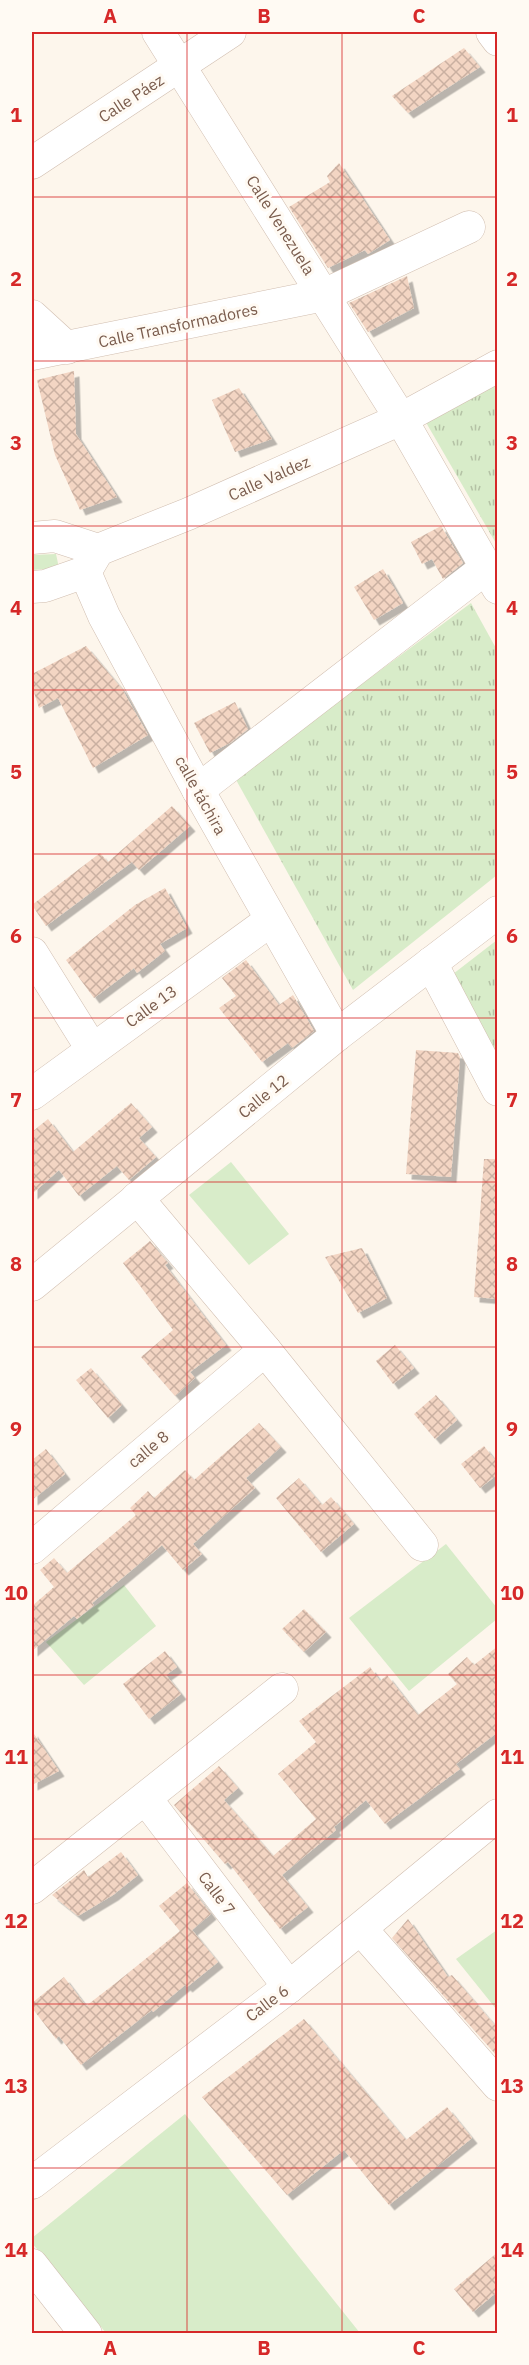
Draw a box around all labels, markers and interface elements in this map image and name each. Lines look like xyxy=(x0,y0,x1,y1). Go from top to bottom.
text: A xyxy=(103,2,117,29)
text: B xyxy=(257,2,271,29)
text: C xyxy=(412,2,426,29)
street label: Calle Páez xyxy=(95,69,167,127)
text: 1 xyxy=(10,101,22,128)
text: 1 xyxy=(506,101,518,128)
street label: Calle Venezuela xyxy=(242,171,320,279)
text: 2 xyxy=(10,265,22,292)
text: 2 xyxy=(506,265,518,292)
street label: Calle Transformadores xyxy=(97,298,259,352)
text: 3 xyxy=(10,429,22,456)
text: 3 xyxy=(506,429,518,456)
street label: Calle Valdez xyxy=(225,451,313,505)
text: 4 xyxy=(10,594,22,621)
text: 4 xyxy=(506,594,518,621)
street label: calle táchira xyxy=(171,752,231,838)
text: 5 xyxy=(10,758,22,785)
text: 5 xyxy=(506,758,518,785)
text: 6 xyxy=(10,922,22,949)
text: 6 xyxy=(506,922,518,949)
street label: Calle 13 xyxy=(121,981,181,1031)
street label: Calle 12 xyxy=(234,1070,292,1122)
text: 7 xyxy=(10,1086,22,1113)
text: 7 xyxy=(506,1086,518,1113)
text: 8 xyxy=(10,1250,22,1277)
text: 8 xyxy=(506,1250,518,1277)
text: 9 xyxy=(10,1415,22,1442)
text: 9 xyxy=(506,1415,518,1442)
street label: calle 8 xyxy=(123,1426,173,1472)
text: 10 xyxy=(4,1579,28,1606)
text: 10 xyxy=(500,1579,524,1606)
text: 11 xyxy=(4,1743,28,1770)
text: 11 xyxy=(500,1743,524,1770)
street label: Calle 7 xyxy=(194,1867,240,1919)
text: 12 xyxy=(4,1907,28,1934)
text: 12 xyxy=(500,1907,524,1934)
street label: Calle 6 xyxy=(241,1980,293,2026)
text: 13 xyxy=(4,2072,28,2099)
text: 13 xyxy=(500,2072,524,2099)
text: 14 xyxy=(4,2236,28,2263)
text: 14 xyxy=(500,2236,524,2263)
text: A xyxy=(103,2334,117,2361)
text: B xyxy=(257,2334,271,2361)
text: C xyxy=(412,2334,426,2361)

